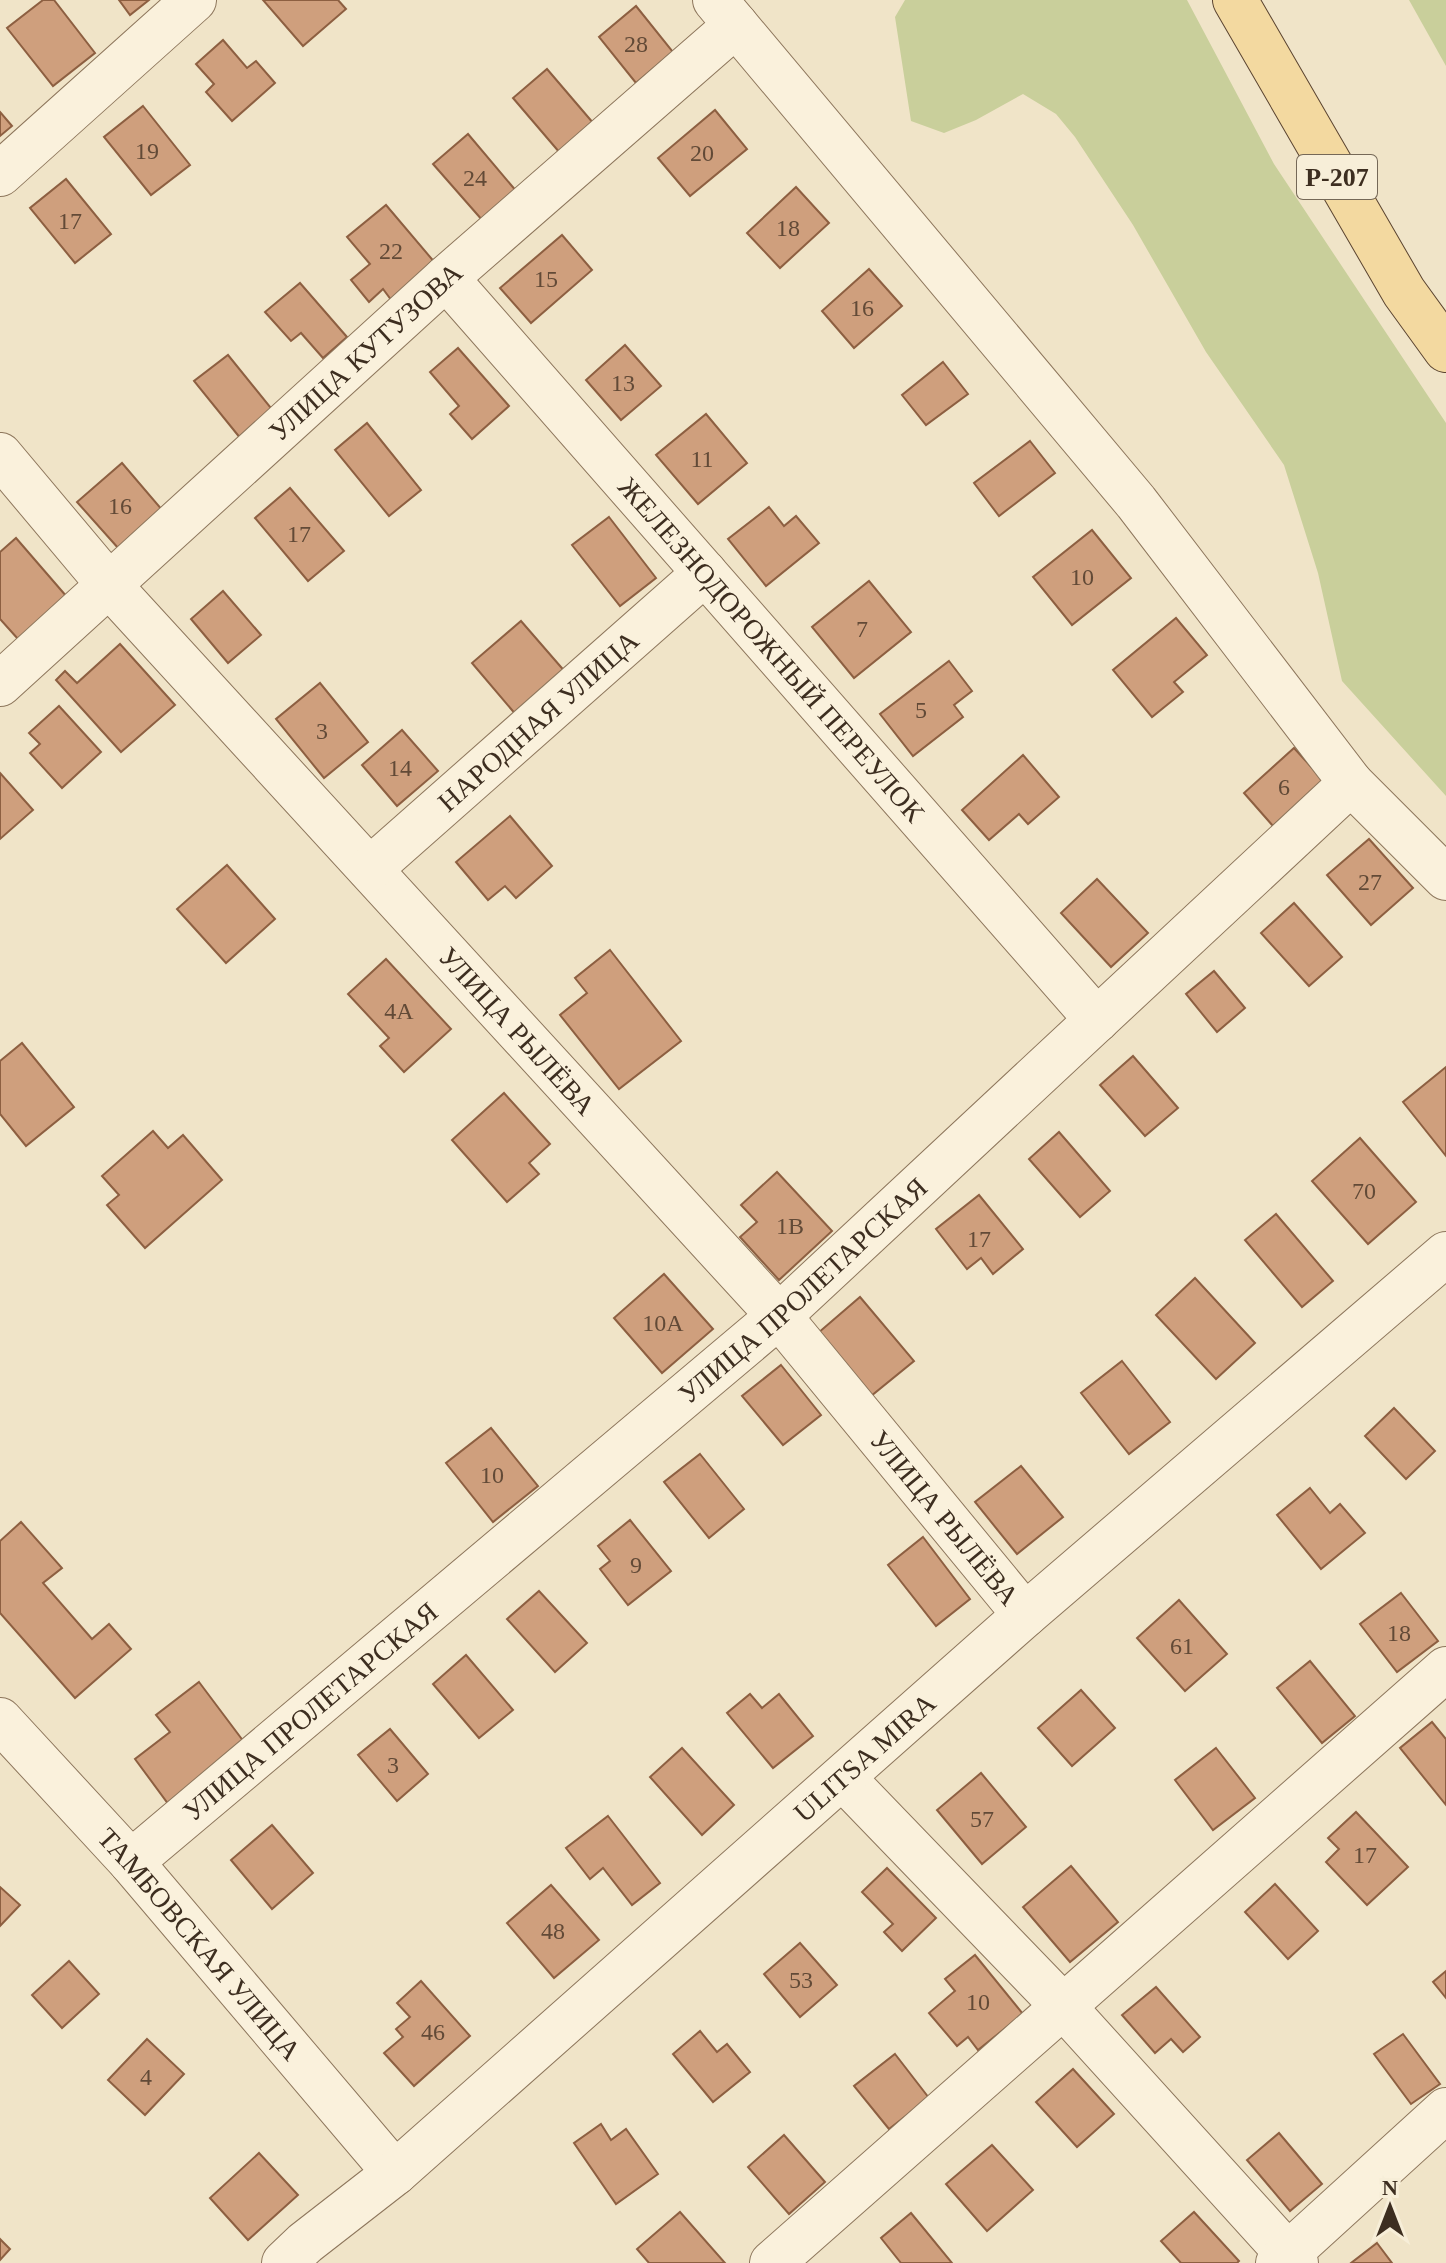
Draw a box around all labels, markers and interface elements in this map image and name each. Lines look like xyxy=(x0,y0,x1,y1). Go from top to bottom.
house number: 28 xyxy=(624,31,648,57)
house number: 19 xyxy=(135,138,159,164)
house number: 20 xyxy=(690,140,714,166)
road number: Р-207 xyxy=(1297,155,1377,199)
house number: 24 xyxy=(463,165,487,191)
house number: 17 xyxy=(58,208,82,234)
house number: 18 xyxy=(776,215,800,241)
house number: 22 xyxy=(379,238,403,264)
street label: УЛИЦА КУТУЗОВА xyxy=(263,256,469,447)
house number: 15 xyxy=(534,266,558,292)
house number: 16 xyxy=(850,295,874,321)
house number: 13 xyxy=(611,370,635,396)
house number: 11 xyxy=(690,446,714,472)
street label: ЖЕЛЕЗНОДОРОЖНЫЙ ПЕРЕУЛОК xyxy=(612,471,931,828)
house number: 16 xyxy=(108,493,132,519)
house number: 17 xyxy=(287,521,311,547)
house number: 10 xyxy=(1070,564,1094,590)
house number: 7 xyxy=(856,616,868,642)
street label: НАРОДНАЯ УЛИЦА xyxy=(432,624,645,818)
house number: 5 xyxy=(915,697,927,723)
house number: 3 xyxy=(316,718,328,744)
house number: 14 xyxy=(388,755,412,781)
house number: 6 xyxy=(1278,774,1290,800)
house number: 27 xyxy=(1358,869,1382,895)
street label: УЛИЦА РЫЛЁВА xyxy=(432,941,602,1122)
house number: 4А xyxy=(384,998,414,1024)
street label: УЛИЦА ПРОЛЕТАРСКАЯ xyxy=(672,1171,933,1410)
house number: 70 xyxy=(1352,1178,1376,1204)
house number: 1В xyxy=(776,1213,804,1239)
house number: 17 xyxy=(967,1226,991,1252)
house number: 10А xyxy=(642,1310,684,1336)
street label: УЛИЦА РЫЛЁВА xyxy=(863,1424,1026,1612)
house number: 10 xyxy=(480,1462,504,1488)
house number: 9 xyxy=(630,1552,642,1578)
street label: УЛИЦА ПРОЛЕТАРСКАЯ xyxy=(177,1596,444,1827)
house number: 18 xyxy=(1387,1620,1411,1646)
house number: 61 xyxy=(1170,1633,1194,1659)
street label: ULITSA MIRA xyxy=(788,1686,942,1828)
house number: 3 xyxy=(387,1752,399,1778)
house number: 57 xyxy=(970,1806,994,1832)
street label: ТАМБОВСКАЯ УЛИЦА xyxy=(92,1822,308,2067)
house number: 17 xyxy=(1353,1842,1377,1868)
house number: 48 xyxy=(541,1918,565,1944)
house number: 53 xyxy=(789,1967,813,1993)
house number: 10 xyxy=(966,1989,990,2015)
house number: 46 xyxy=(421,2019,445,2045)
house number: 4 xyxy=(140,2064,152,2090)
north arrow xyxy=(1350,2167,1430,2247)
text: N xyxy=(1382,2175,1398,2200)

